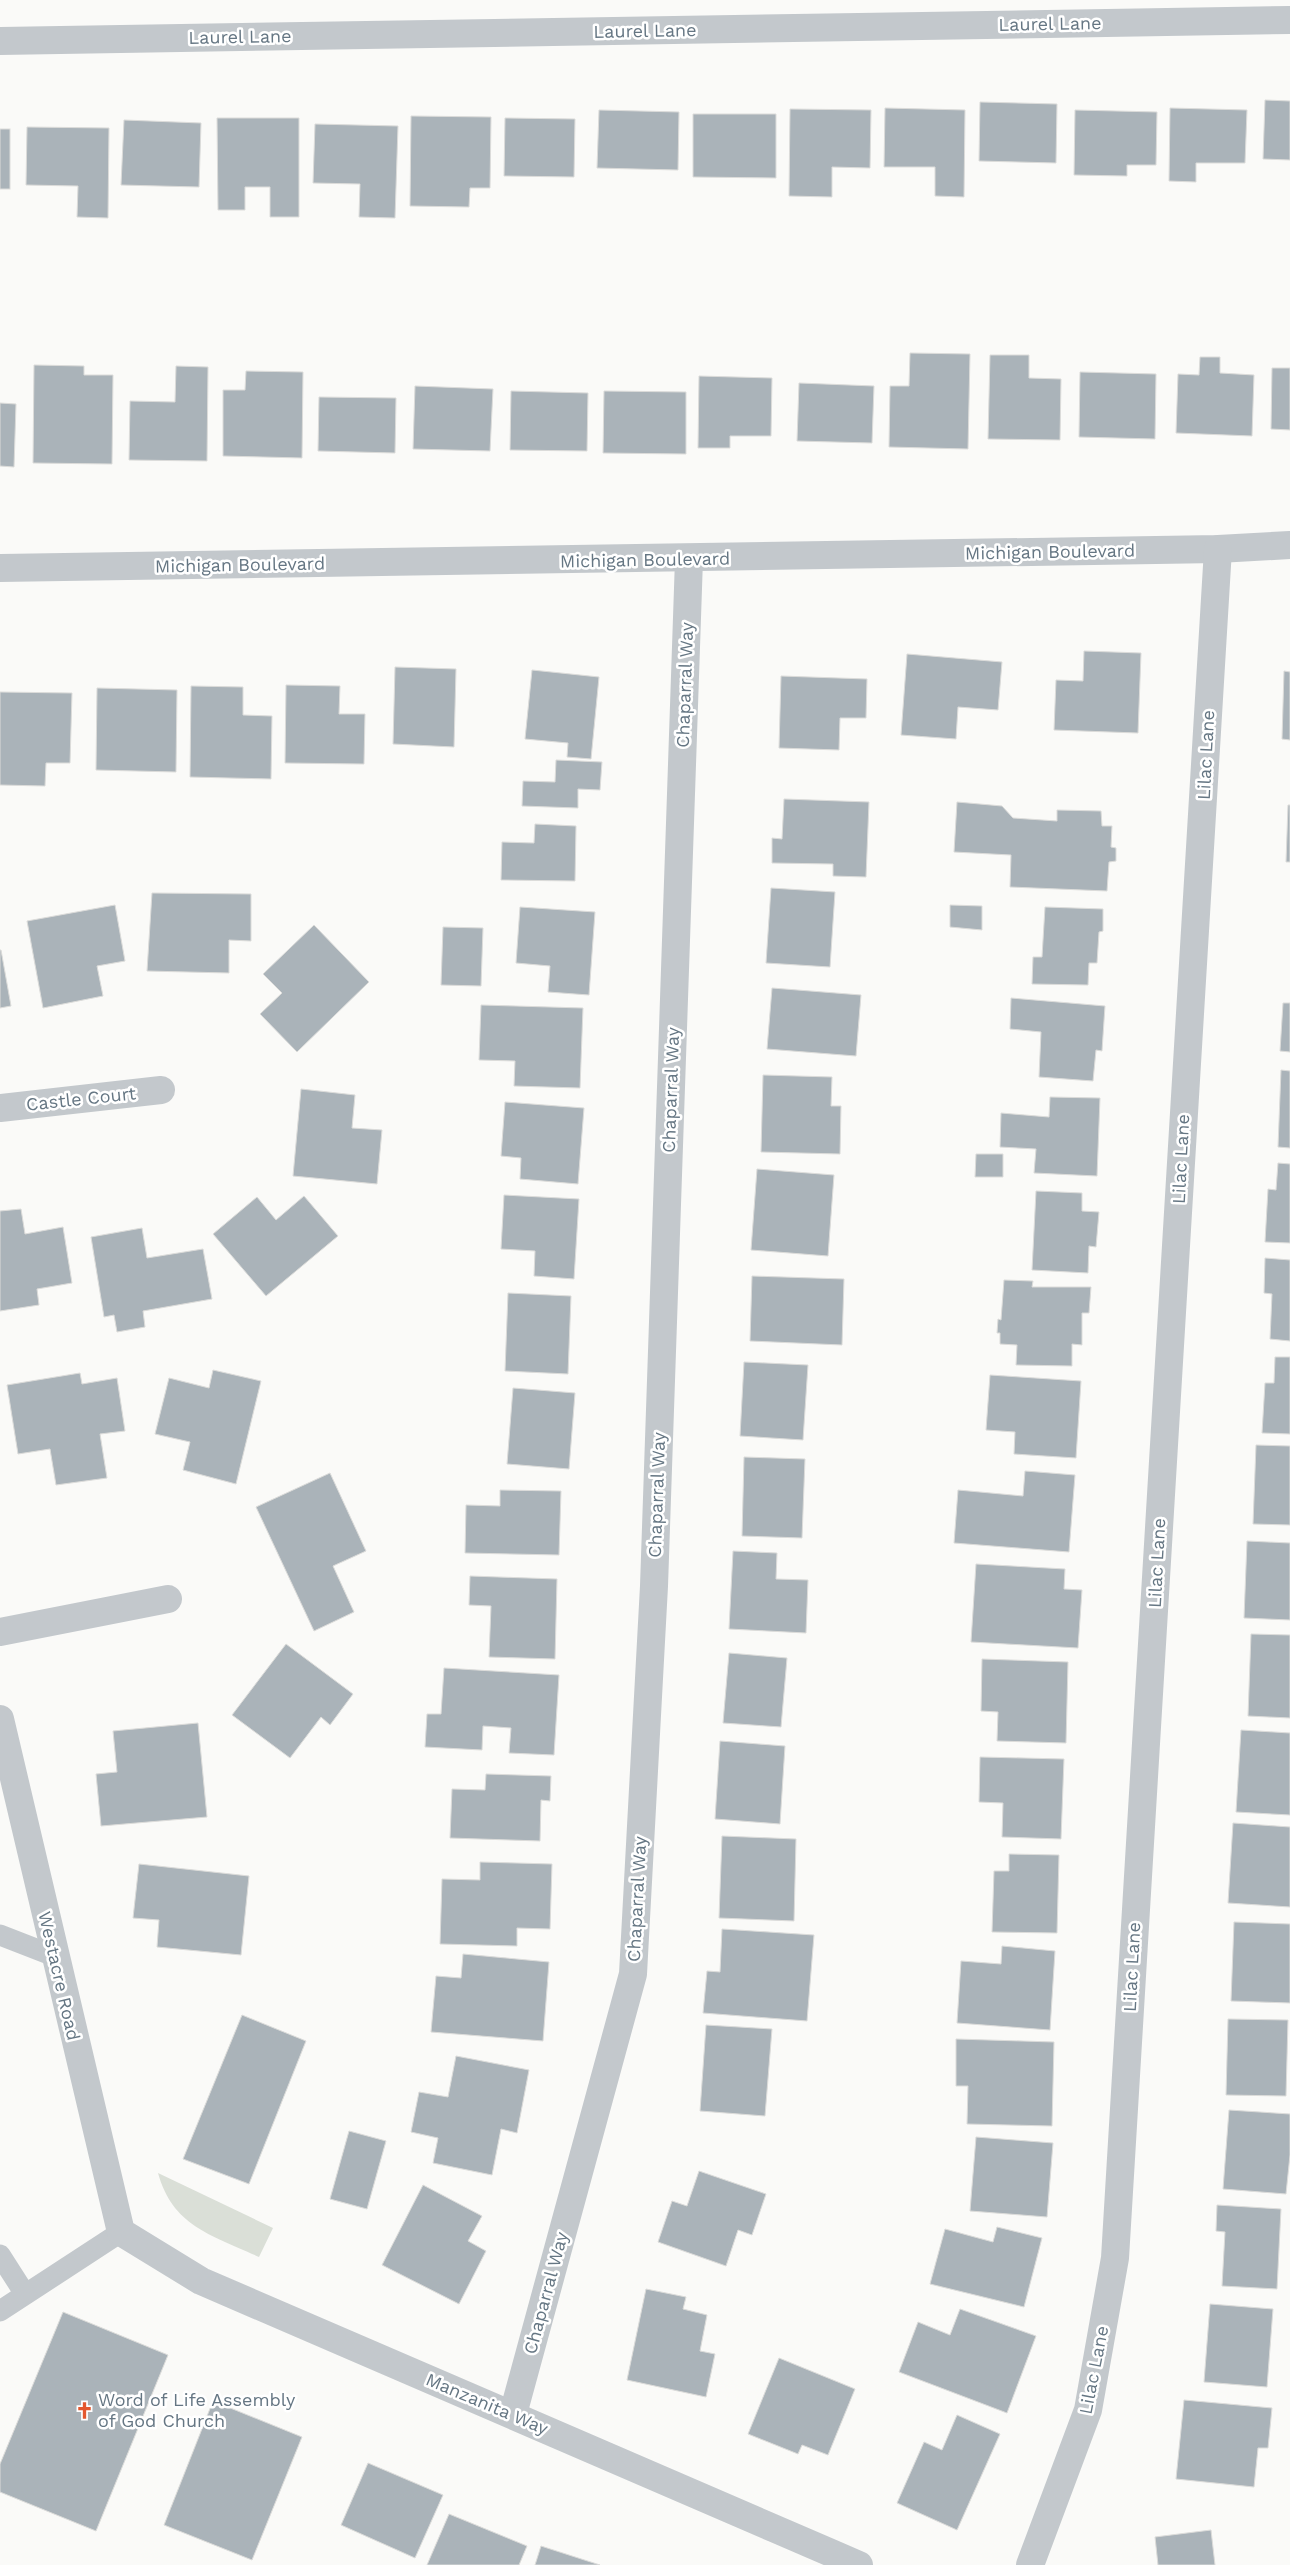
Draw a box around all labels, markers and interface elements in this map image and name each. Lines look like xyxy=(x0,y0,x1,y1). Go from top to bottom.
street label: Laurel Lane xyxy=(998,12,1102,35)
street label: Laurel Lane xyxy=(593,19,697,42)
street label: Laurel Lane xyxy=(188,25,292,48)
street label: Michigan Boulevard xyxy=(965,540,1135,563)
street label: Michigan Boulevard xyxy=(560,548,730,571)
street label: Michigan Boulevard xyxy=(155,553,325,576)
street label: Chaparral Way xyxy=(672,621,697,748)
street label: Lilac Lane xyxy=(1193,710,1218,800)
street label: Chaparral Way xyxy=(658,1026,683,1153)
street label: Castle Court xyxy=(25,1082,137,1115)
street label: Lilac Lane xyxy=(1168,1114,1193,1204)
street label: Chaparral Way xyxy=(644,1431,669,1558)
street label: Lilac Lane xyxy=(1144,1518,1169,1608)
street label: Chaparral Way xyxy=(623,1835,650,1962)
street label: Westacre Road xyxy=(34,1909,85,2043)
street label: Lilac Lane xyxy=(1119,1922,1144,2012)
street label: Chaparral Way xyxy=(519,2229,572,2356)
street label: Lilac Lane xyxy=(1075,2324,1112,2416)
street label: Manzanita Way xyxy=(423,2368,552,2439)
place label: Word of Life Assembly of God Church xyxy=(98,2389,296,2431)
church icon: Word of Life Assembly of God Church xyxy=(74,2400,94,2420)

